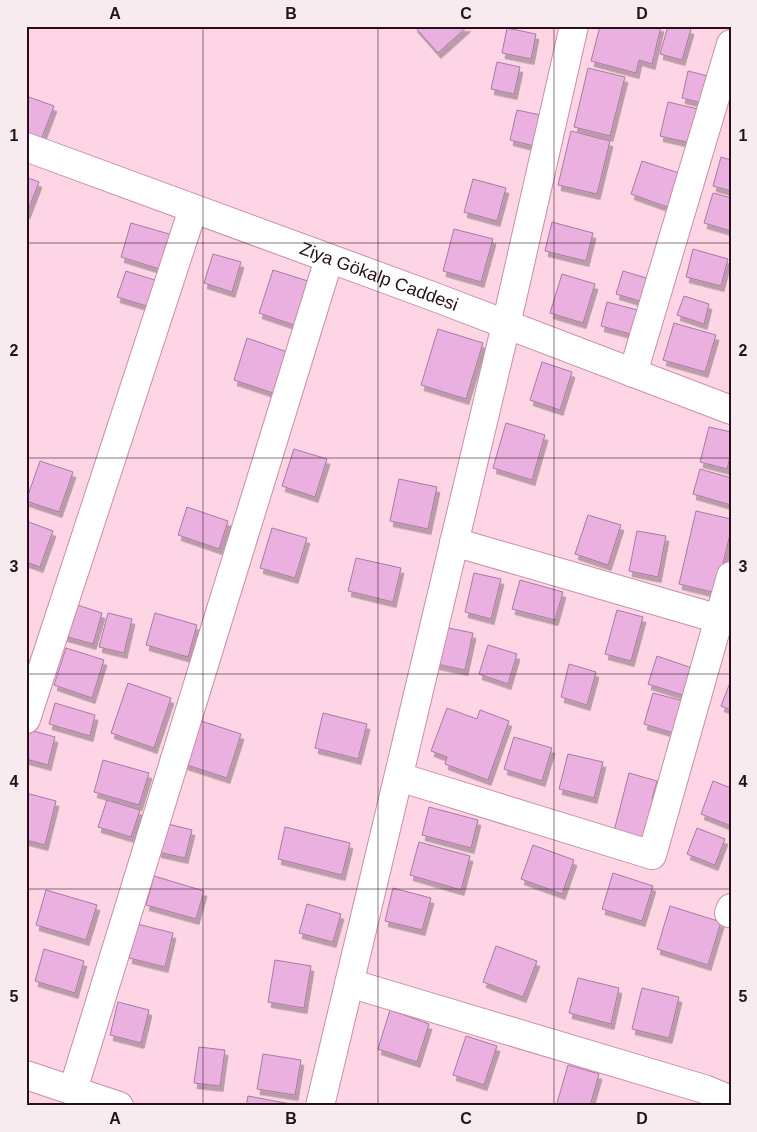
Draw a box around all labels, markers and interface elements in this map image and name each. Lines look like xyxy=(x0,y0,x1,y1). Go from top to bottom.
text: A xyxy=(109,5,121,22)
text: B xyxy=(285,5,297,22)
text: C xyxy=(460,5,472,22)
text: D xyxy=(636,5,648,22)
text: 1 xyxy=(10,127,19,144)
text: 1 xyxy=(739,127,748,144)
street label: Ziya Gökalp Caddesi xyxy=(297,238,461,315)
text: 2 xyxy=(10,342,19,359)
text: 2 xyxy=(739,342,748,359)
text: 3 xyxy=(10,558,19,575)
text: 3 xyxy=(739,558,748,575)
text: 4 xyxy=(10,773,19,790)
text: 4 xyxy=(739,773,748,790)
text: 5 xyxy=(10,988,19,1005)
text: 5 xyxy=(739,988,748,1005)
text: A xyxy=(109,1110,121,1127)
text: B xyxy=(285,1110,297,1127)
text: C xyxy=(460,1110,472,1127)
text: D xyxy=(636,1110,648,1127)

